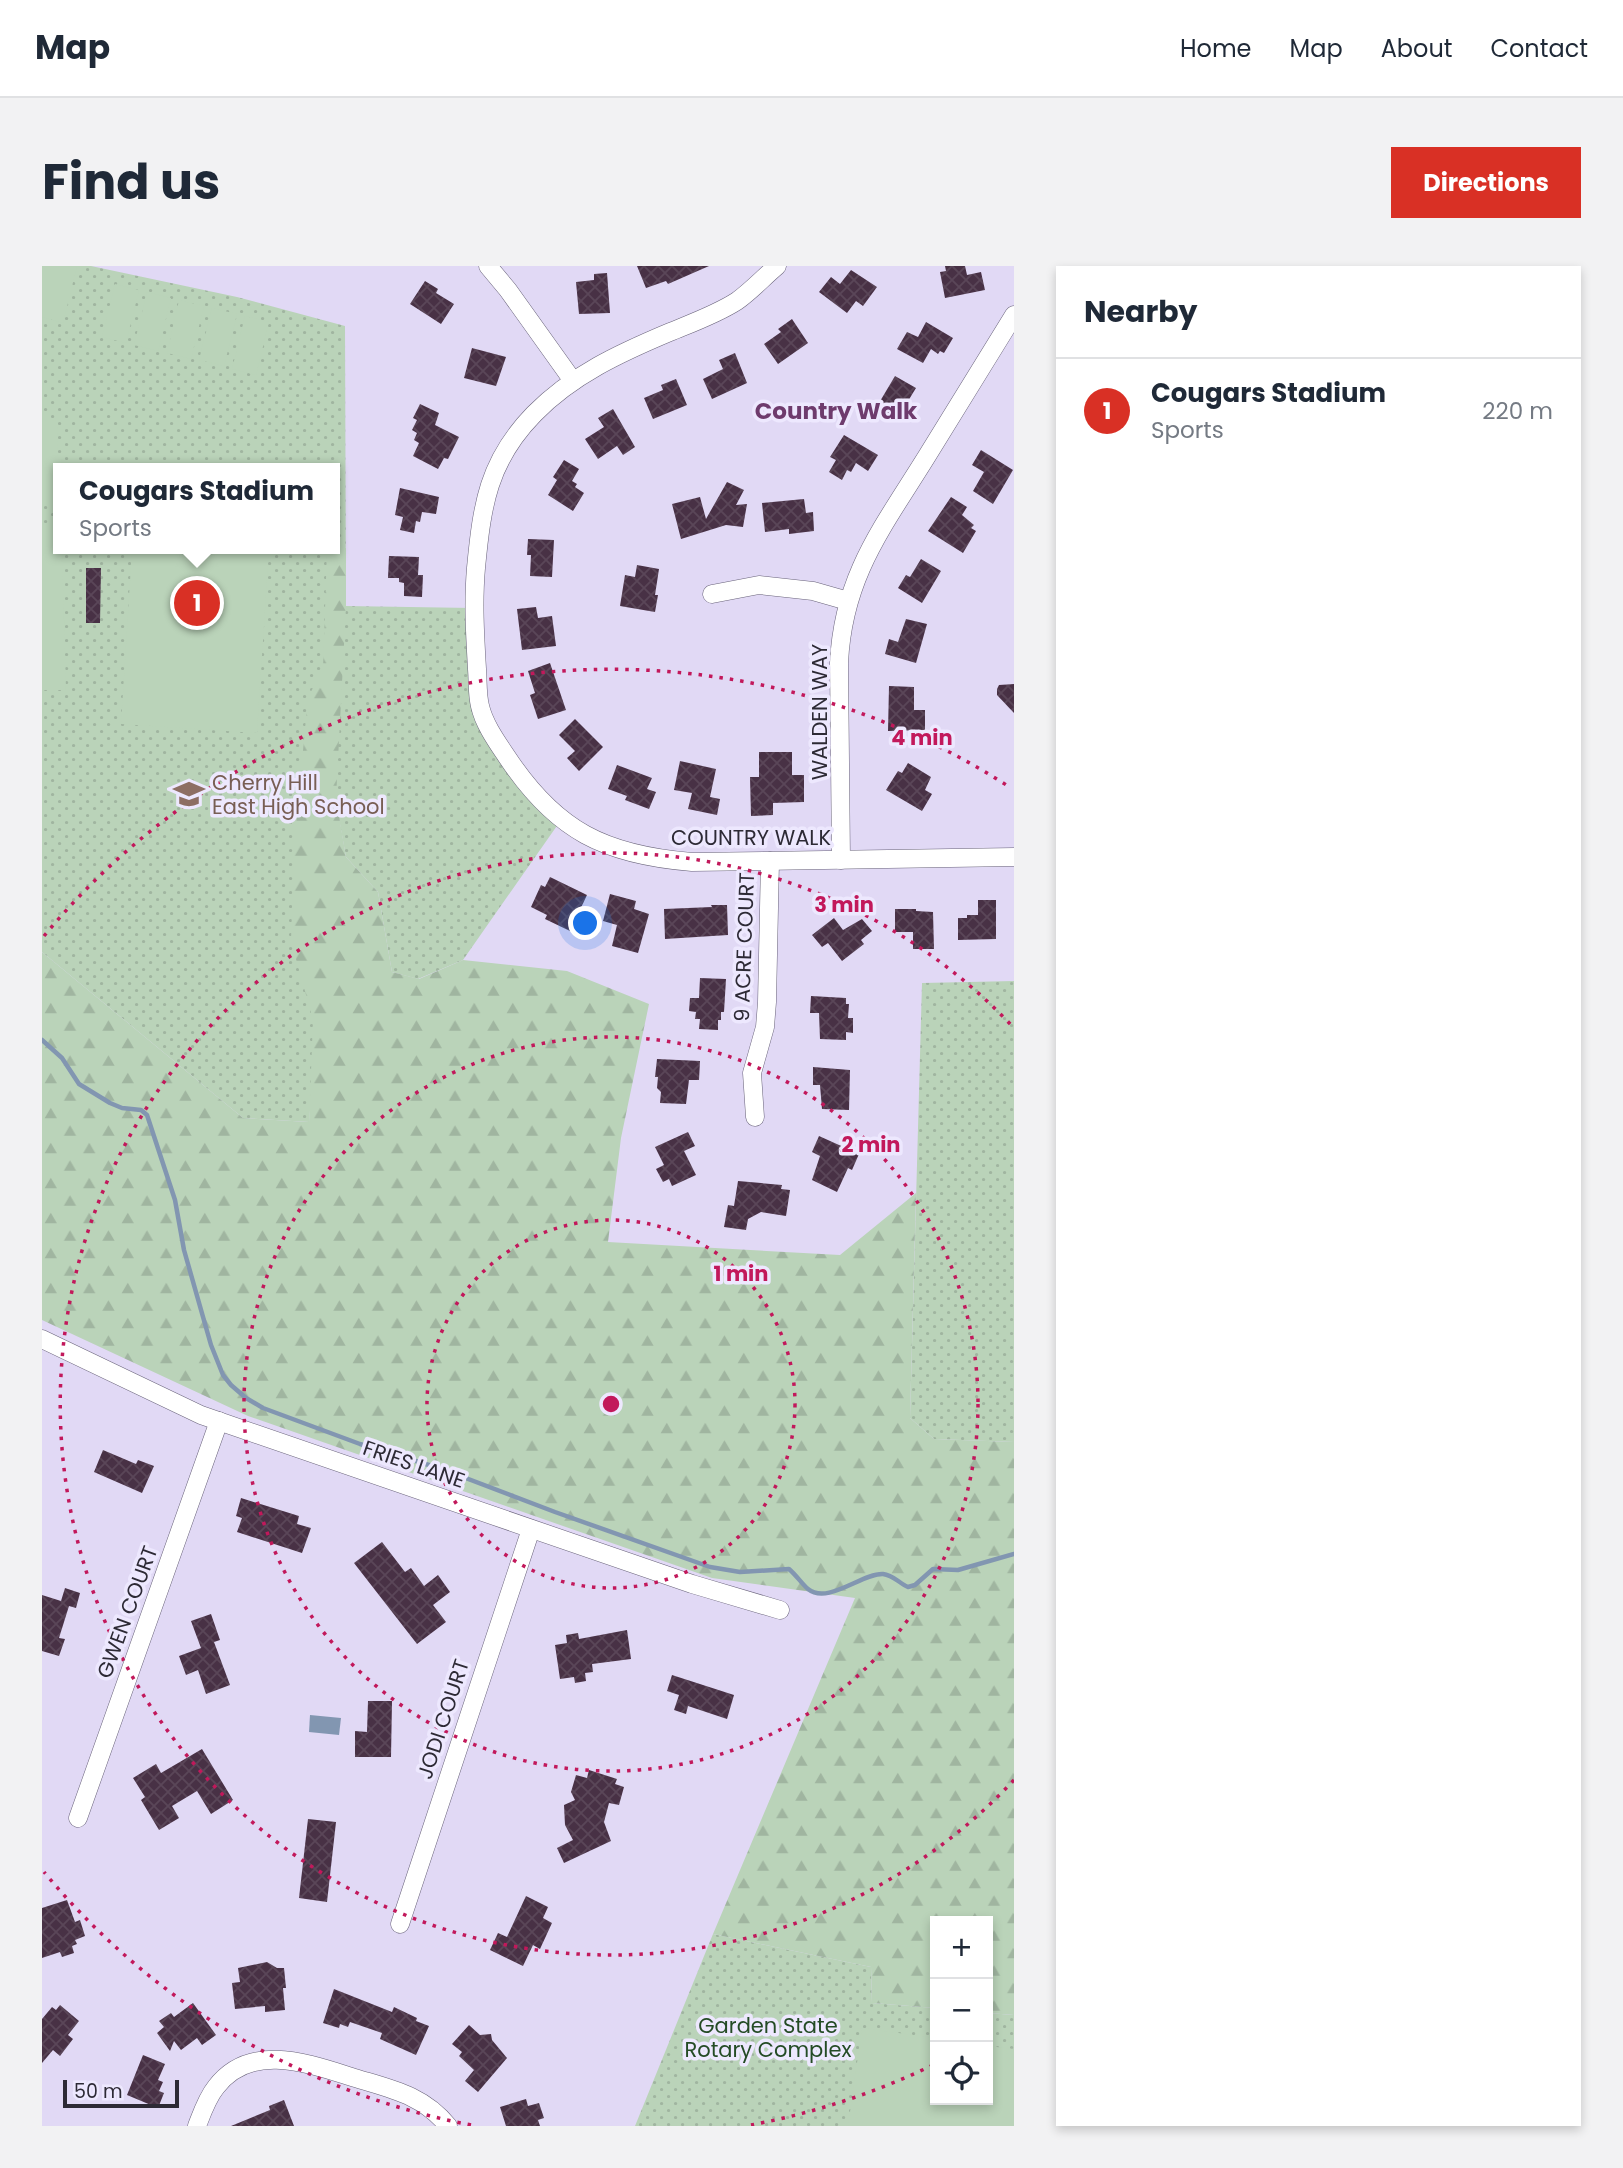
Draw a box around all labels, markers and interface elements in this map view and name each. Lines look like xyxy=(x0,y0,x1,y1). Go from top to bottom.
text: Map xyxy=(35,24,110,71)
text: Home xyxy=(1180,32,1252,65)
text: Map xyxy=(1290,32,1343,65)
text: About xyxy=(1381,32,1452,65)
text: Contact xyxy=(1490,32,1588,65)
button: Directions xyxy=(1391,147,1581,218)
text: Find us xyxy=(42,148,220,216)
text: Nearby xyxy=(1084,290,1198,333)
text: Cougars Stadium xyxy=(1151,375,1386,411)
district label: Country Walk xyxy=(755,395,918,427)
text: 1 xyxy=(1103,395,1111,427)
text: 220 m xyxy=(1482,395,1553,427)
text: Sports xyxy=(1151,414,1224,446)
popup xyxy=(53,463,340,554)
text: Cougars Stadium xyxy=(79,473,314,509)
text: Sports xyxy=(79,512,152,544)
pin: 1 xyxy=(174,577,220,629)
street label: WALDEN WAY xyxy=(805,644,834,780)
text: 4 min xyxy=(891,723,953,752)
place label: Cherry Hill East High School xyxy=(212,768,385,821)
school or university icon: Cherry Hill East High School xyxy=(172,777,206,811)
street label: COUNTRY WALK xyxy=(671,823,831,852)
street label: 9 ACRE COURT xyxy=(727,872,761,1022)
text: 3 min xyxy=(814,890,874,919)
your location xyxy=(568,906,602,940)
text: 2 min xyxy=(841,1130,901,1159)
text: 1 min xyxy=(714,1259,768,1288)
centre of rings xyxy=(599,1392,623,1416)
street label: FRIES LANE xyxy=(359,1433,469,1495)
street label: GWEN COURT xyxy=(90,1542,164,1682)
street label: JODI COURT xyxy=(410,1655,476,1783)
map controls xyxy=(930,1916,993,2105)
button: + xyxy=(930,1916,993,1979)
button: − xyxy=(930,1979,993,2042)
park label: Garden State Rotary Complex xyxy=(684,2011,852,2064)
button: locate xyxy=(930,2042,993,2105)
scale bar xyxy=(63,2077,178,2109)
text: 50 m xyxy=(74,2078,123,2105)

